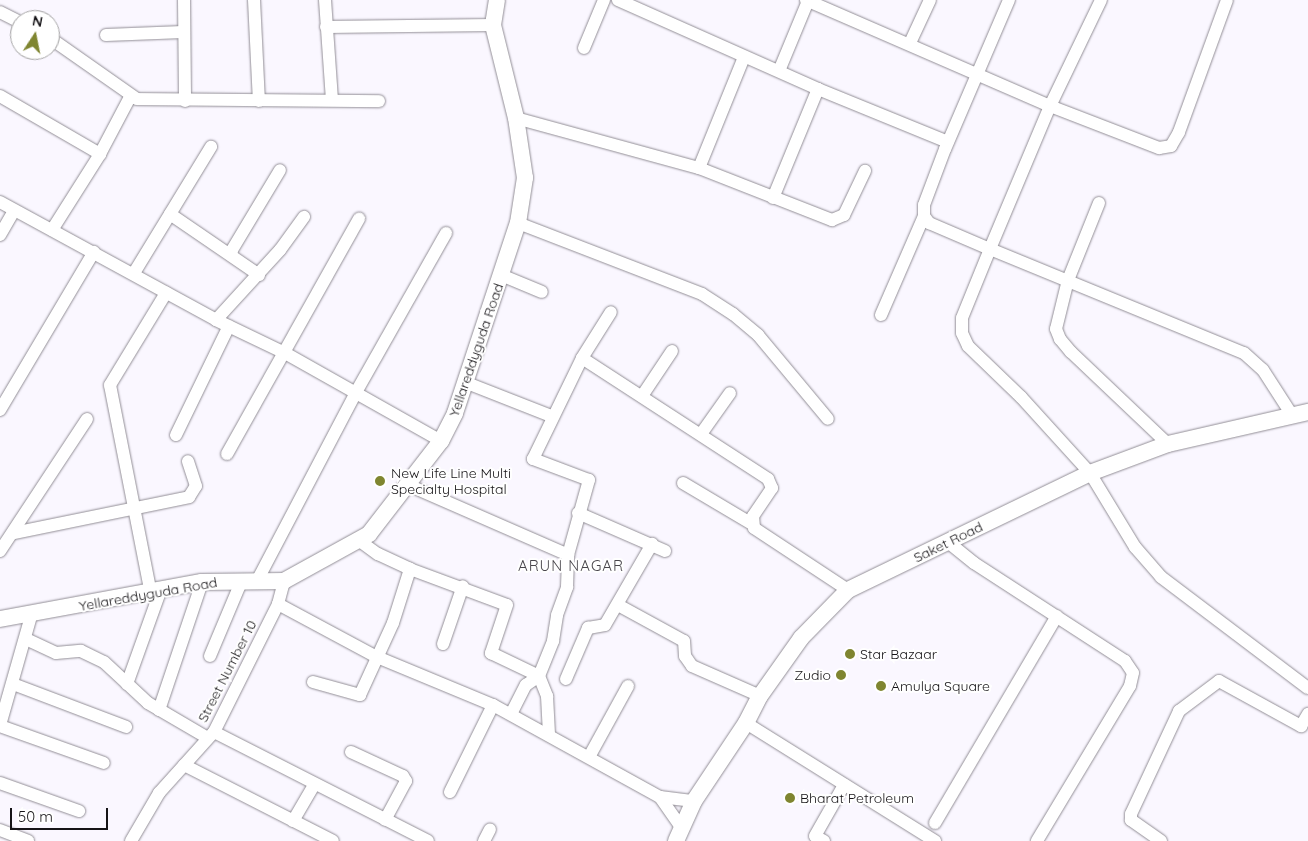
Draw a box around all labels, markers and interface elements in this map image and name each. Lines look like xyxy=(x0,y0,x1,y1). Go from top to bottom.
north arrow xyxy=(10,10,60,60)
text: N xyxy=(31,11,44,31)
street label: Yellareddyguda Road xyxy=(445,281,507,419)
place label: New Life Line Multi Specialty Hospital xyxy=(391,465,511,498)
marker: New Life Line Multi Specialty Hospital xyxy=(373,474,387,488)
street label: Saket Road xyxy=(911,518,985,566)
district label: ARUN NAGAR xyxy=(517,557,625,575)
street label: Yellareddyguda Road xyxy=(78,574,218,614)
street label: Street Number 10 xyxy=(194,617,260,725)
place label: Star Bazaar xyxy=(860,646,937,662)
marker: Star Bazaar xyxy=(844,648,856,660)
place label: Zudio xyxy=(794,667,831,683)
marker: Zudio xyxy=(835,669,847,681)
place label: Amulya Square xyxy=(891,678,990,694)
marker: Amulya Square xyxy=(875,680,887,692)
place label: Bharat Petroleum xyxy=(800,790,914,806)
marker: Bharat Petroleum xyxy=(784,792,796,804)
scale bar xyxy=(12,798,110,830)
text: 50 m xyxy=(18,807,53,826)

